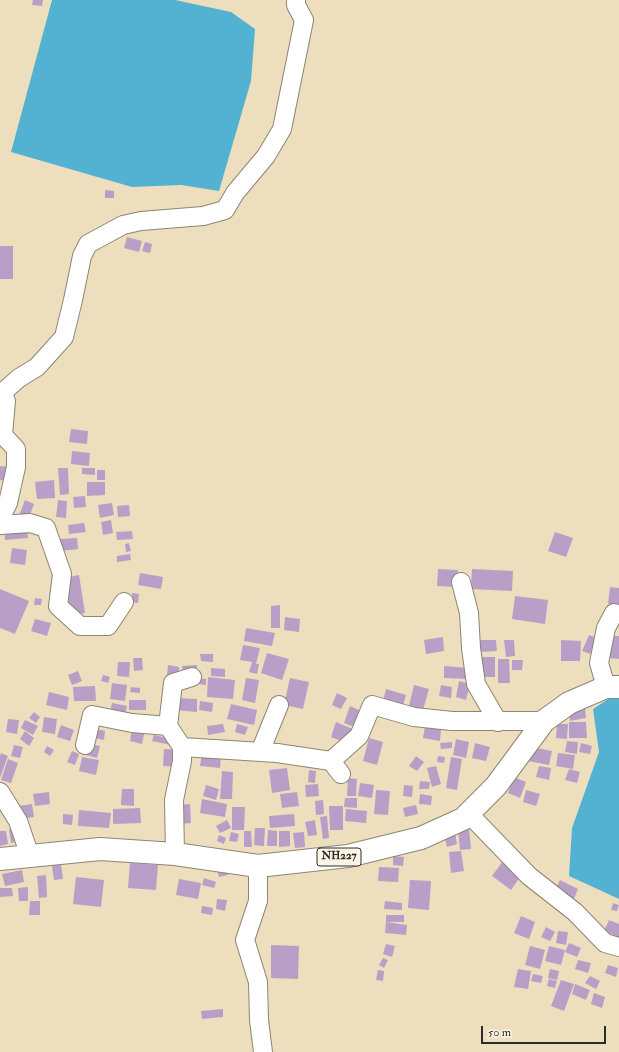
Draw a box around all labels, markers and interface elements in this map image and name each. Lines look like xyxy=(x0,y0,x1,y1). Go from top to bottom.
road number: NH227 xyxy=(317,848,361,866)
scale bar xyxy=(483,1018,608,1044)
text: 50 m xyxy=(488,1025,511,1040)

